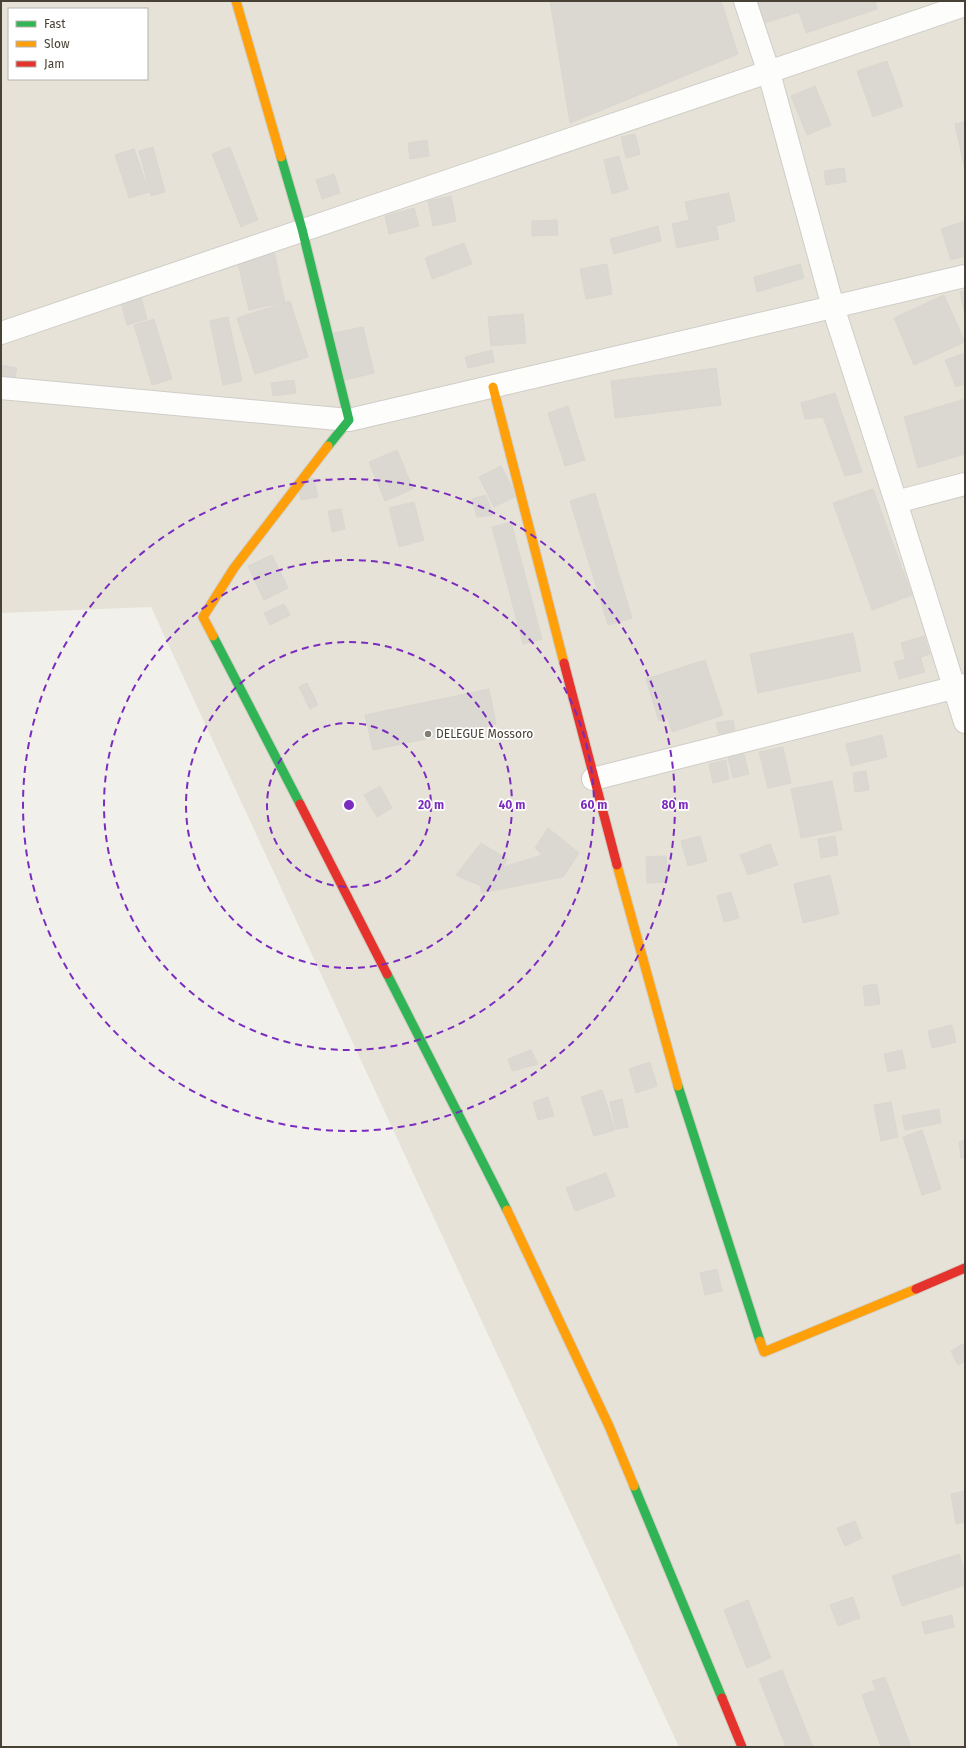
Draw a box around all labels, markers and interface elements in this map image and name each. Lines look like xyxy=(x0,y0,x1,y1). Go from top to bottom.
legend xyxy=(8,8,148,80)
text: Fast xyxy=(44,17,66,31)
text: Slow xyxy=(44,37,70,51)
text: Jam xyxy=(44,57,64,71)
place label: DELEGUE Mossoro xyxy=(436,727,533,741)
marker: DELEGUE Mossoro xyxy=(423,729,433,739)
centre of rings xyxy=(342,798,356,812)
text: 20 m xyxy=(418,798,444,812)
text: 40 m xyxy=(499,798,525,812)
text: 60 m xyxy=(581,798,607,812)
text: 80 m xyxy=(662,798,688,812)

